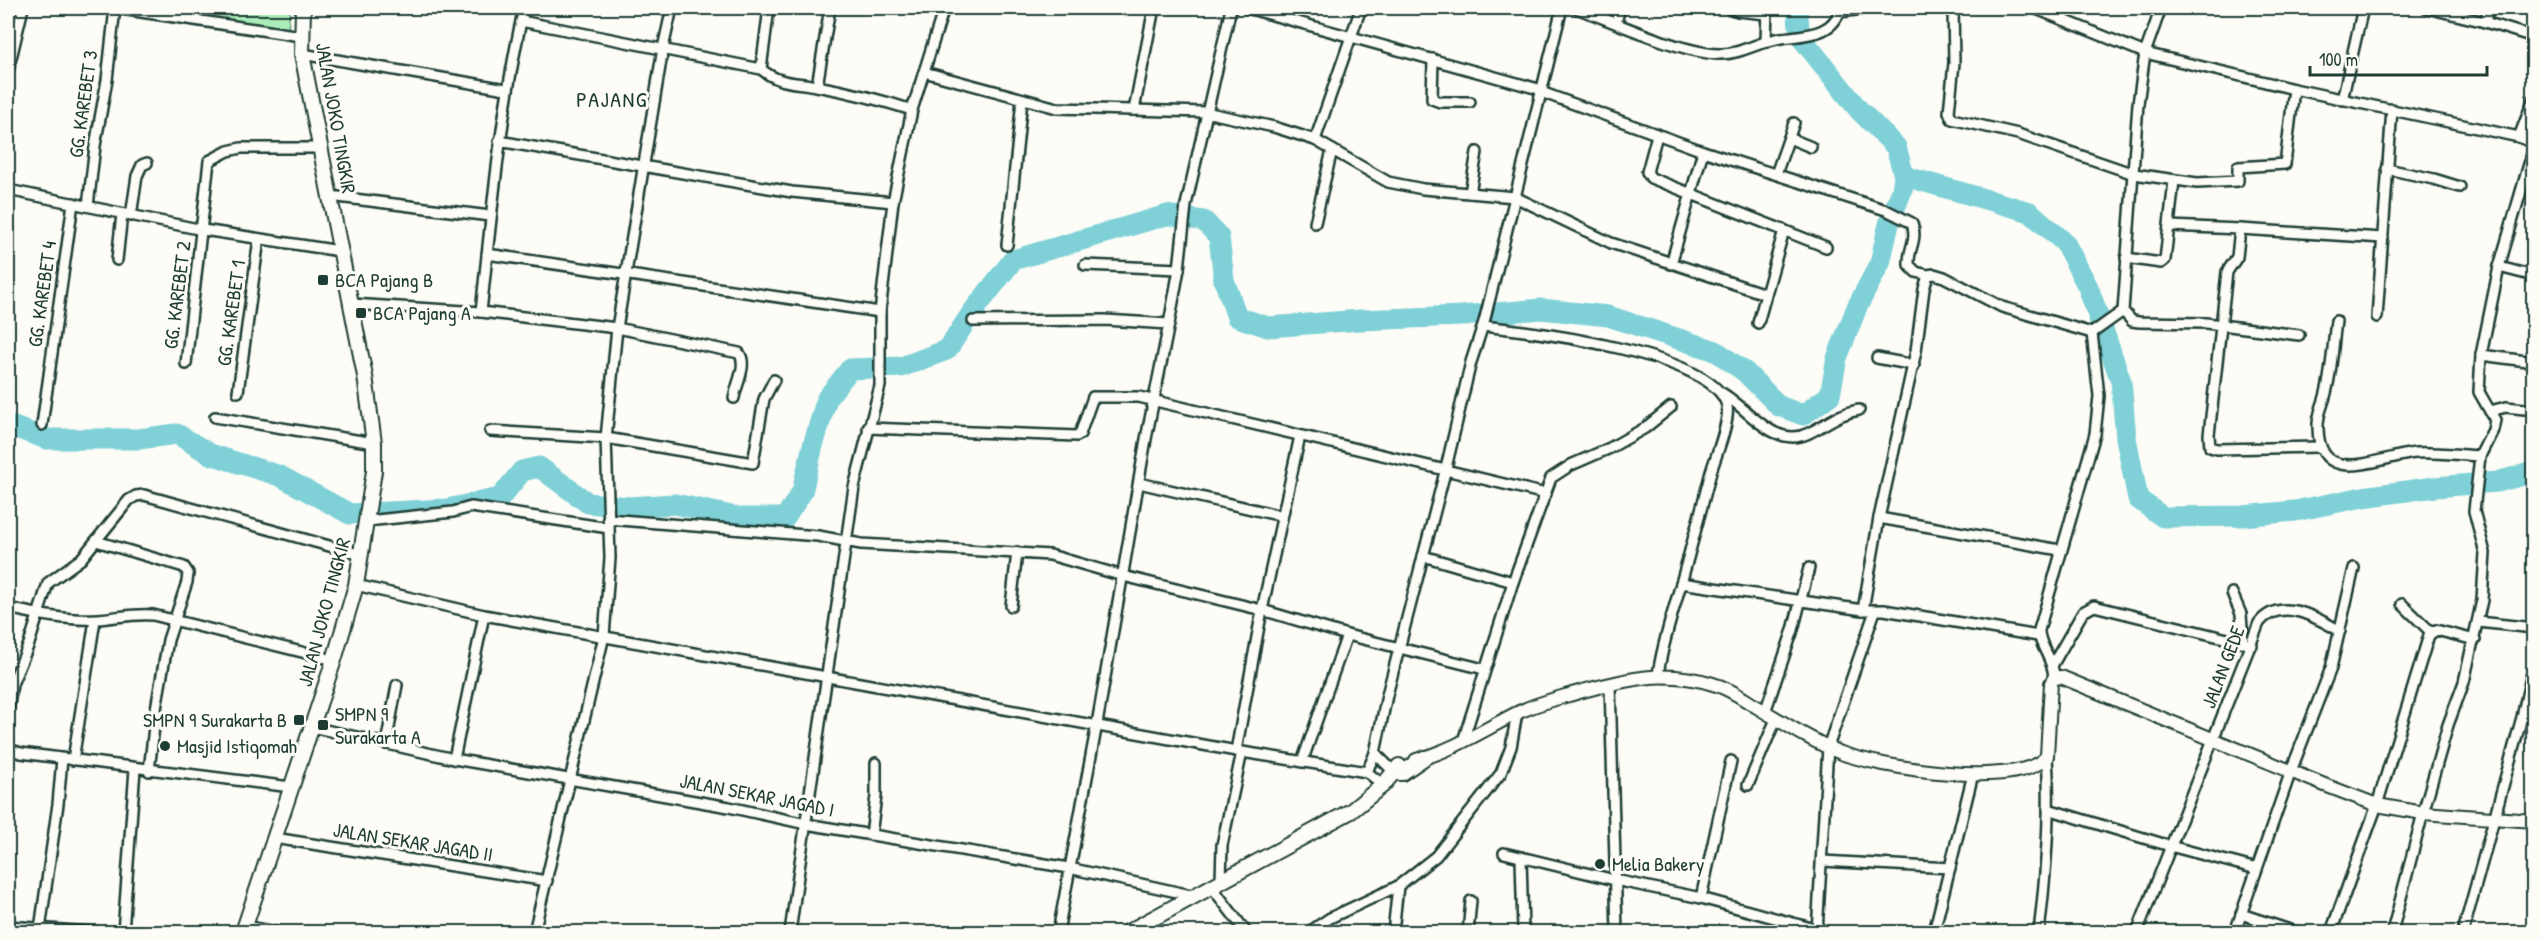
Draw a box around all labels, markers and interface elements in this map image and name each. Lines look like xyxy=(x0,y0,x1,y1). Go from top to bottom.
scale bar xyxy=(2310,39,2487,77)
street label: JALAN JOKO TINGKIR xyxy=(310,40,363,196)
text: 100 m xyxy=(2319,47,2358,72)
street label: GG. KAREBET 3 xyxy=(62,48,103,159)
district label: PAJANG xyxy=(576,84,648,114)
street label: GG. KAREBET 4 xyxy=(21,239,62,349)
street label: GG. KAREBET 2 xyxy=(156,239,197,350)
street label: GG. KAREBET 1 xyxy=(210,258,251,368)
place label: BCA Pajang B xyxy=(335,266,433,293)
marker: BCA Pajang B xyxy=(316,273,330,287)
place label: BCA Pajang A xyxy=(373,299,471,326)
marker: BCA Pajang A xyxy=(354,306,368,320)
street label: JALAN JOKO TINGKIR xyxy=(291,535,356,689)
street label: JALAN GEDE xyxy=(2194,622,2251,712)
place label: SMPN 9 Surakarta A xyxy=(335,700,421,750)
place label: SMPN 9 Surakarta B xyxy=(143,706,287,733)
marker: SMPN 9 Surakarta B xyxy=(292,713,306,727)
marker: SMPN 9 Surakarta A xyxy=(316,718,330,732)
place label: Masjid Istiqomah xyxy=(177,732,297,759)
marker: Masjid Istiqomah xyxy=(158,739,172,753)
street label: JALAN SEKAR JAGAD I xyxy=(678,766,837,823)
street label: JALAN SEKAR JAGAD II xyxy=(331,816,495,867)
place label: Melia Bakery xyxy=(1612,850,1705,877)
marker: Melia Bakery xyxy=(1593,857,1607,871)

